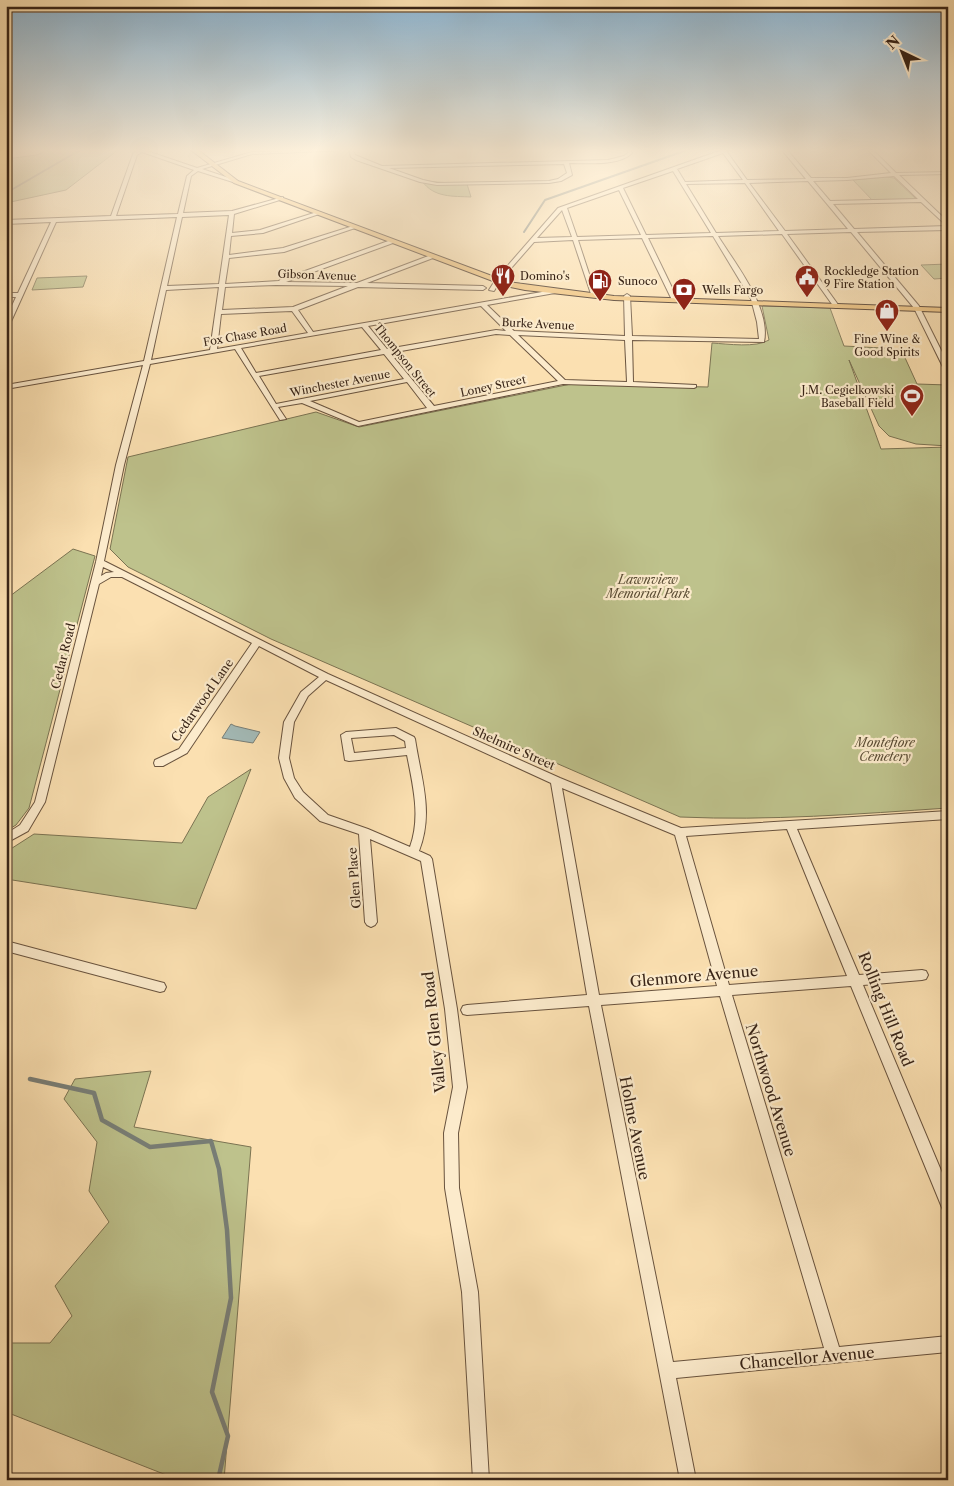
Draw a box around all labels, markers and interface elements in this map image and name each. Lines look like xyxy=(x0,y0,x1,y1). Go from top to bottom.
north arrow xyxy=(876,28,926,78)
text: N xyxy=(883,32,904,53)
restaurant icon: Domino's xyxy=(490,263,516,297)
public building icon: Rockledge Station 9 Fire Station xyxy=(794,264,820,298)
place label: Rockledge Station 9 Fire Station xyxy=(824,264,919,291)
street label: Gibson Avenue xyxy=(277,267,357,283)
fuel station icon: Sunoco xyxy=(587,268,613,302)
place label: Domino's xyxy=(520,269,570,283)
place label: Sunoco xyxy=(618,274,658,288)
bank icon: Wells Fargo xyxy=(671,277,697,311)
place label: Wells Fargo xyxy=(701,283,763,297)
shop icon: Fine Wine & Good Spirits xyxy=(874,298,900,332)
street label: Burke Avenue xyxy=(501,315,575,333)
street label: Thompson Street xyxy=(371,320,439,400)
street label: Fox Chase Road xyxy=(202,321,288,349)
place label: Fine Wine & Good Spirits xyxy=(854,332,920,359)
street label: Winchester Avenue xyxy=(288,366,391,400)
street label: Loney Street xyxy=(459,372,527,400)
place label: J.M. Cegielkowski Baseball Field xyxy=(799,383,895,410)
sports icon: J.M. Cegielkowski Baseball Field xyxy=(899,383,925,417)
park label: Lawnview Memorial Park xyxy=(604,572,691,601)
street label: Cedar Road xyxy=(48,621,79,690)
street label: Cedarwood Lane xyxy=(168,655,236,744)
street label: Shelmire Street xyxy=(470,723,558,773)
park label: Montefiore Cemetery xyxy=(853,735,916,764)
street label: Glen Place xyxy=(344,847,364,909)
street label: Rolling Hill Road xyxy=(854,949,918,1069)
street label: Glenmore Avenue xyxy=(629,961,759,991)
street label: Valley Glen Road xyxy=(418,971,450,1094)
street label: Northwood Avenue xyxy=(742,1021,800,1159)
street label: Holme Avenue xyxy=(616,1075,654,1181)
street label: Chancellor Avenue xyxy=(739,1343,875,1373)

